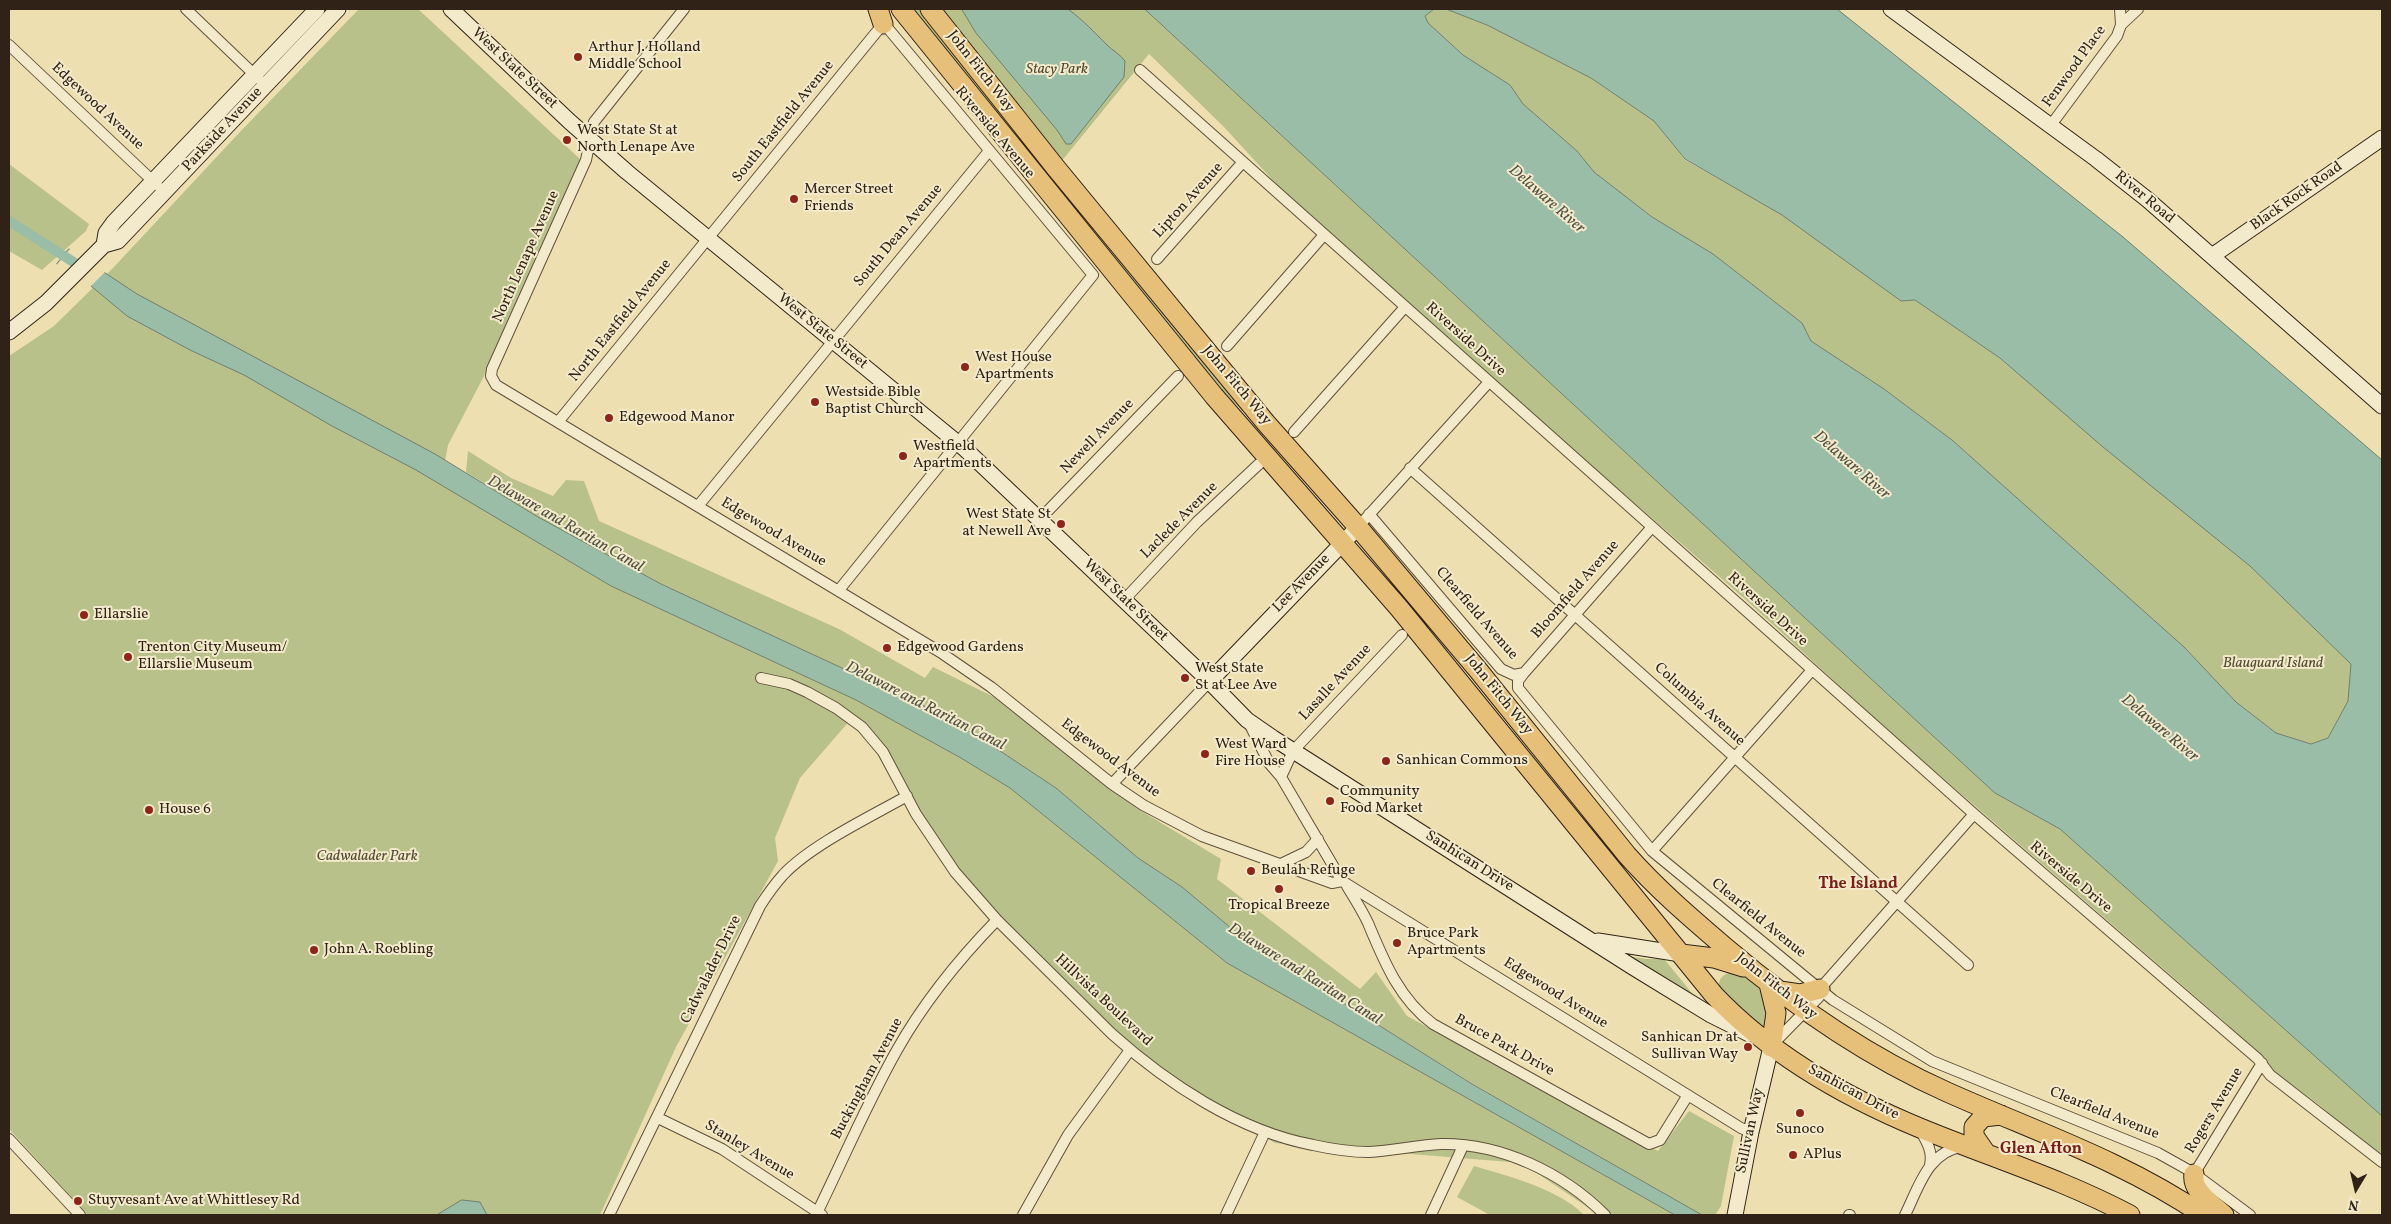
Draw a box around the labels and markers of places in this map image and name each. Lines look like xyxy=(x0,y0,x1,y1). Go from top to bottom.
place label: Arthur J. Holland Middle School xyxy=(588,39,701,74)
marker: Arthur J. Holland Middle School xyxy=(572,51,584,63)
place label: West State St at North Lenape Ave xyxy=(577,122,695,157)
marker: West State St at North Lenape Ave xyxy=(561,134,573,146)
place label: Mercer Street Friends xyxy=(804,181,893,216)
marker: Mercer Street Friends xyxy=(788,193,800,205)
place label: West House Apartments xyxy=(975,349,1054,384)
marker: West House Apartments xyxy=(959,361,971,373)
place label: Westside Bible Baptist Church xyxy=(825,384,924,419)
marker: Westside Bible Baptist Church xyxy=(809,396,821,408)
place label: Edgewood Manor xyxy=(619,409,735,427)
marker: Edgewood Manor xyxy=(603,412,615,424)
place label: Westfield Apartments xyxy=(913,438,992,473)
marker: Westfield Apartments xyxy=(897,450,909,462)
place label: West State St at Newell Ave xyxy=(962,506,1051,541)
marker: West State St at Newell Ave xyxy=(1055,518,1067,530)
place label: Ellarslie xyxy=(94,606,148,624)
marker: Ellarslie xyxy=(78,609,90,621)
place label: Trenton City Museum/ Ellarslie Museum xyxy=(138,639,287,674)
place label: Edgewood Gardens xyxy=(897,639,1024,657)
marker: Edgewood Gardens xyxy=(881,642,893,654)
marker: Trenton City Museum/ Ellarslie Museum xyxy=(122,651,134,663)
place label: West State St at Lee Ave xyxy=(1195,660,1277,695)
marker: West State St at Lee Ave xyxy=(1179,672,1191,684)
place label: West Ward Fire House xyxy=(1215,736,1287,771)
marker: West Ward Fire House xyxy=(1199,748,1211,760)
place label: Sanhican Commons xyxy=(1396,752,1528,770)
marker: Sanhican Commons xyxy=(1380,755,1392,767)
place label: Community Food Market xyxy=(1340,783,1423,818)
marker: Community Food Market xyxy=(1324,795,1336,807)
place label: House 6 xyxy=(159,801,211,819)
marker: House 6 xyxy=(143,804,155,816)
place label: Beulah Refuge xyxy=(1261,862,1355,880)
marker: Beulah Refuge xyxy=(1245,865,1257,877)
marker: Tropical Breeze xyxy=(1273,883,1285,895)
place label: Tropical Breeze xyxy=(1228,897,1330,915)
place label: Bruce Park Apartments xyxy=(1407,925,1486,960)
marker: Bruce Park Apartments xyxy=(1391,937,1403,949)
place label: John A. Roebling xyxy=(324,941,433,959)
marker: John A. Roebling xyxy=(308,944,320,956)
place label: Sanhican Dr at Sullivan Way xyxy=(1641,1029,1738,1064)
marker: Sanhican Dr at Sullivan Way xyxy=(1742,1041,1754,1053)
marker: Sunoco xyxy=(1794,1107,1806,1119)
place label: Sunoco xyxy=(1776,1121,1824,1139)
place label: APlus xyxy=(1803,1146,1842,1164)
marker: APlus xyxy=(1787,1149,1799,1161)
place label: Stuyvesant Ave at Whittlesey Rd xyxy=(88,1192,300,1210)
marker: Stuyvesant Ave at Whittlesey Rd xyxy=(72,1195,84,1207)

